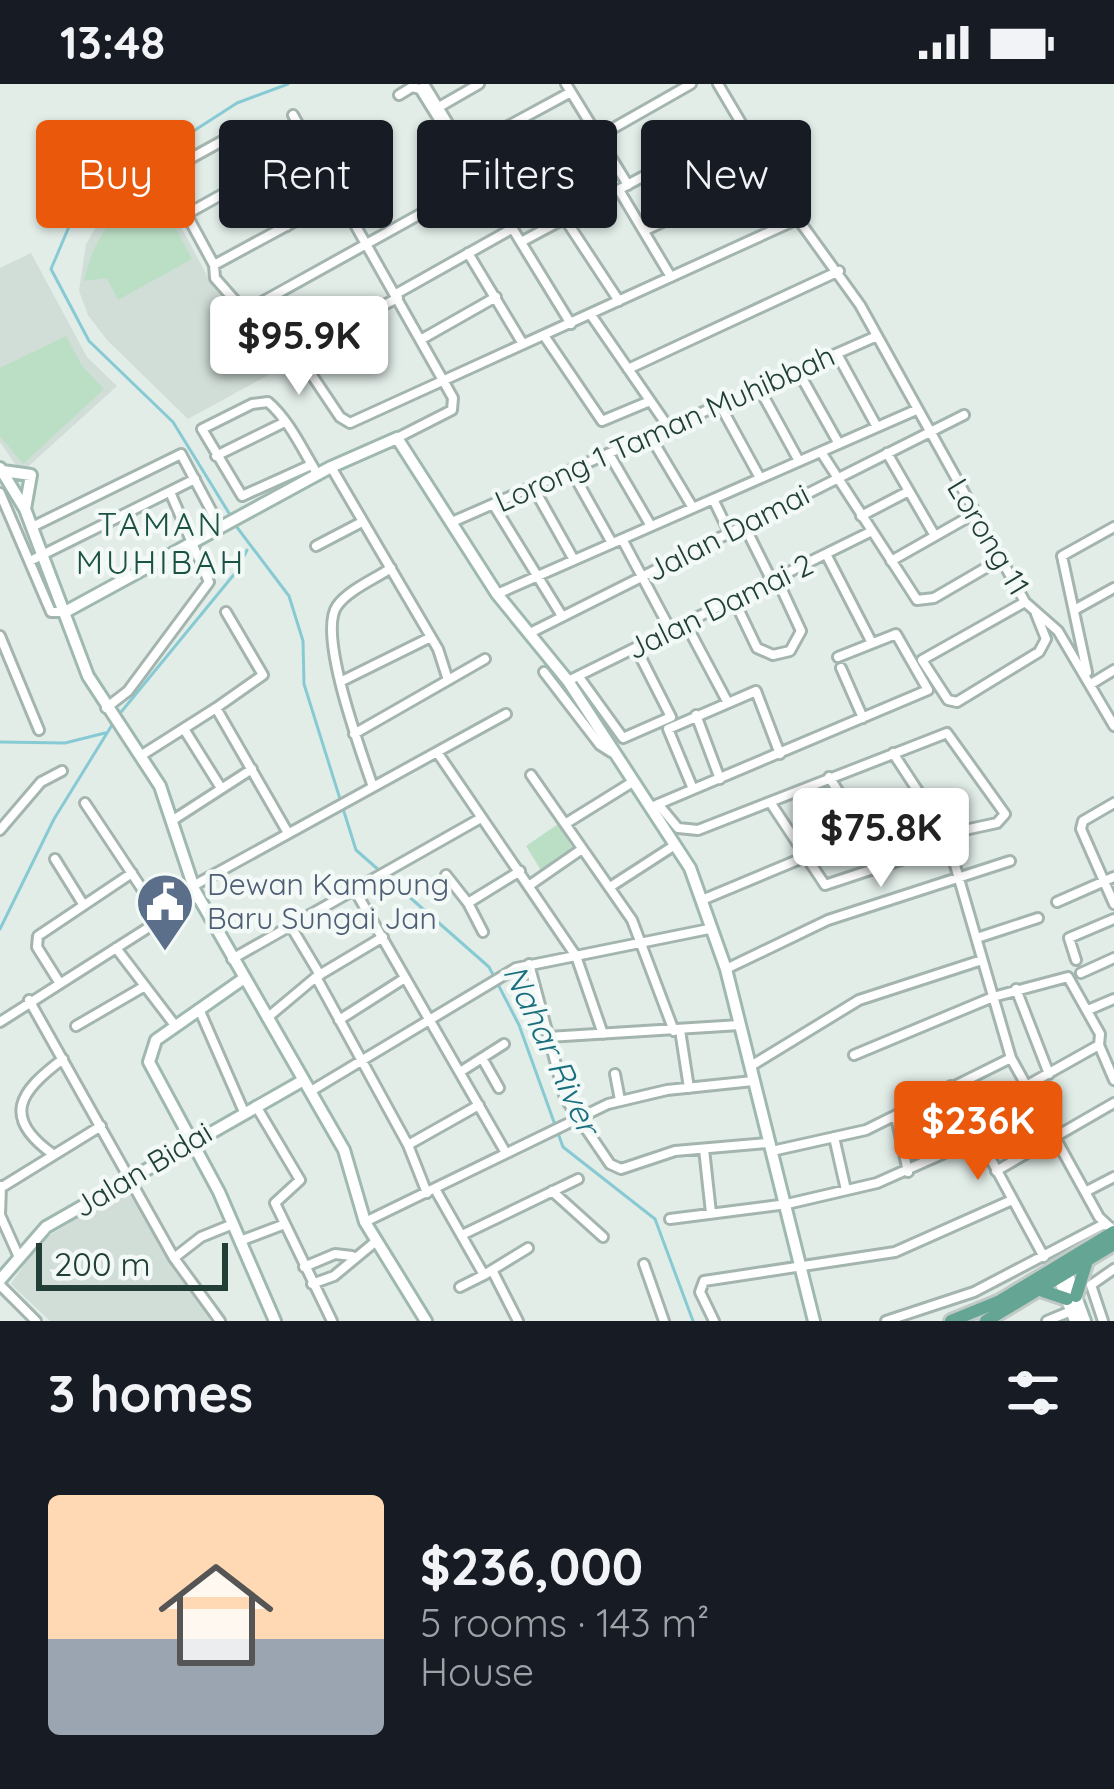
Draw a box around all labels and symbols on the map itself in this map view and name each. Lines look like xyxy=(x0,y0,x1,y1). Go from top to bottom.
pin: $95.9K xyxy=(201,296,397,398)
street label: Lorong 1 Taman Muhibbah xyxy=(489,336,840,520)
street label: Lorong 11 xyxy=(939,471,1039,602)
street label: Jalan Damai xyxy=(640,475,815,589)
district label: TAMAN MUHIBAH xyxy=(76,503,246,582)
street label: Jalan Damai 2 xyxy=(620,545,819,668)
pin: $75.8K xyxy=(783,788,979,890)
place label: Dewan Kampung Baru Sungai Jan xyxy=(207,865,449,937)
public building icon: Dewan Kampung Baru Sungai Jan xyxy=(134,871,196,953)
water label: Nahar River xyxy=(495,958,611,1144)
pin: $236K xyxy=(894,1081,1062,1183)
street label: Jalan Bidai xyxy=(66,1113,219,1225)
scale bar xyxy=(36,1237,228,1290)

